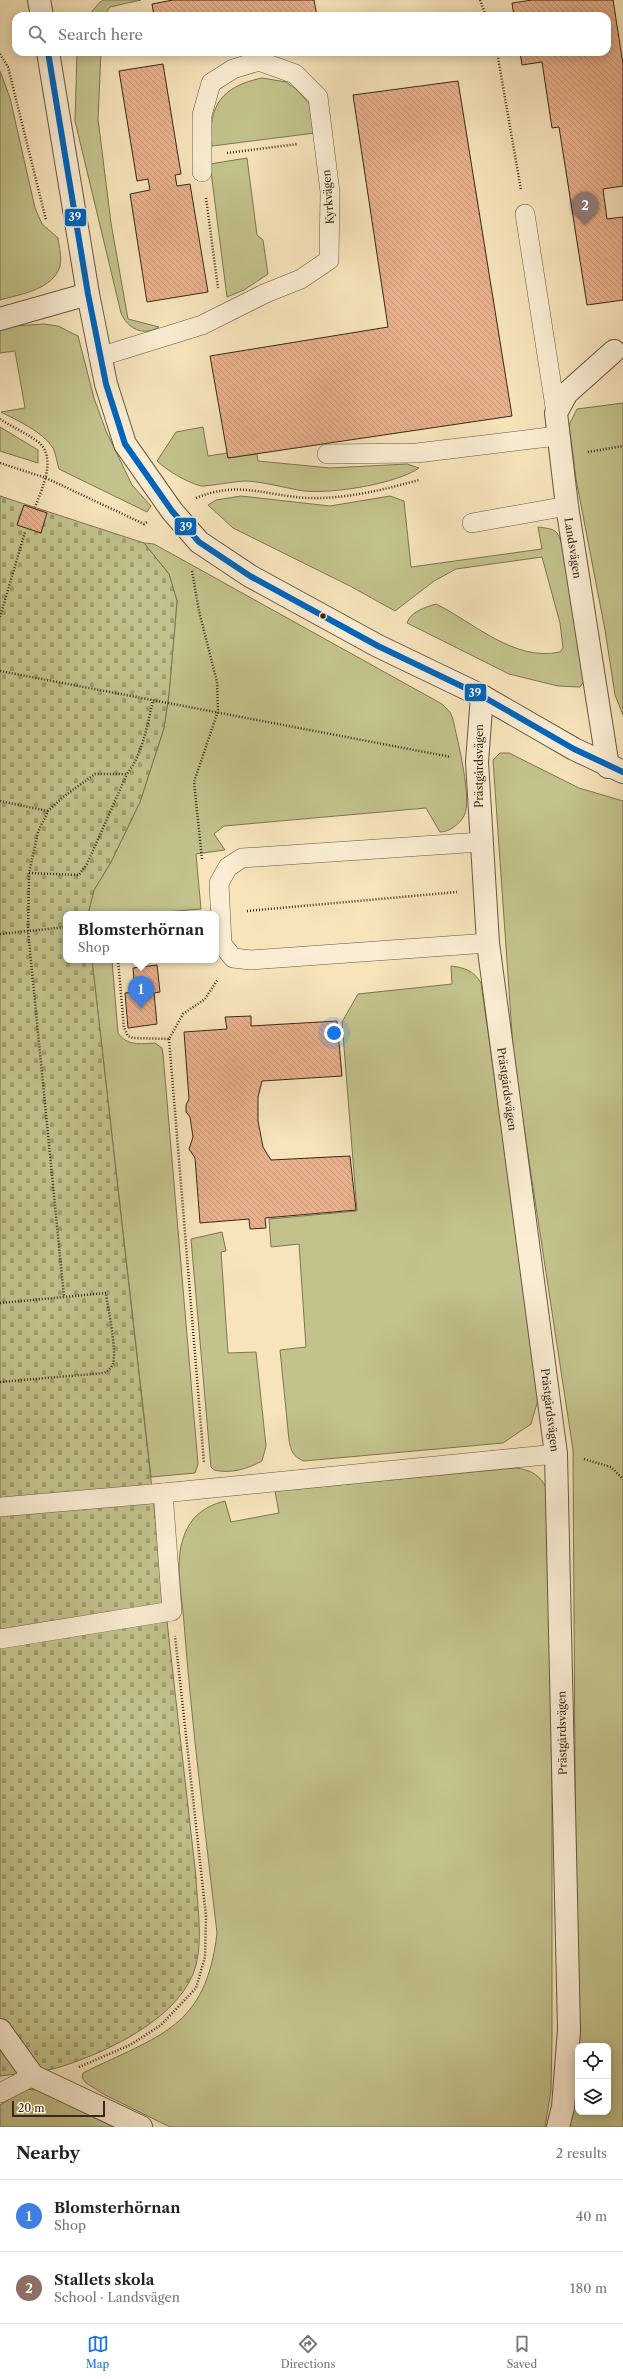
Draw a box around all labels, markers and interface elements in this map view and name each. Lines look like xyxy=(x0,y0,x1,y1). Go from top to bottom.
search box xyxy=(12,12,611,56)
icon: search xyxy=(26,23,48,45)
text: Search here xyxy=(58,25,143,44)
street label: Kyrkvägen xyxy=(319,169,337,225)
pin: 2 xyxy=(572,192,598,225)
line badge: 39 xyxy=(64,208,87,227)
text: 39 xyxy=(69,210,82,224)
line badge: 39 xyxy=(174,517,197,536)
street label: Landsvägen xyxy=(561,517,585,580)
text: 39 xyxy=(180,520,193,534)
unlabelled marker xyxy=(318,611,328,621)
line badge: 39 xyxy=(464,683,487,702)
text: 39 xyxy=(469,686,482,700)
street label: Prästgårdsvägen xyxy=(472,724,486,808)
popup xyxy=(63,911,219,963)
text: Blomsterhörnan xyxy=(78,920,204,939)
text: Shop xyxy=(78,939,110,955)
pin: 1 xyxy=(128,976,154,1009)
your location xyxy=(324,1023,344,1043)
street label: Prästgårdsvägen xyxy=(494,1046,520,1132)
street label: Prästgårdsvägen xyxy=(538,1367,562,1453)
street label: Prästgårdsvägen xyxy=(554,1691,570,1775)
map controls xyxy=(575,2043,611,2115)
button: locate xyxy=(575,2043,611,2079)
button: layers xyxy=(575,2079,611,2115)
scale bar xyxy=(12,2099,105,2118)
text: 20 m xyxy=(18,2101,44,2115)
text: Nearby xyxy=(16,2143,80,2163)
text: 2 results xyxy=(556,2145,607,2161)
text: Blomsterhörnan xyxy=(54,2198,180,2217)
text: 1 xyxy=(26,2208,32,2224)
text: 40 m xyxy=(576,2208,607,2224)
text: Shop xyxy=(54,2217,86,2233)
text: Stallets skola xyxy=(54,2270,155,2289)
text: 2 xyxy=(25,2280,33,2296)
text: 180 m xyxy=(570,2280,607,2296)
text: School · Landsvägen xyxy=(54,2289,180,2305)
tab: Map xyxy=(86,2333,109,2371)
tab: Directions xyxy=(281,2333,335,2371)
tab: Saved xyxy=(507,2333,537,2371)

